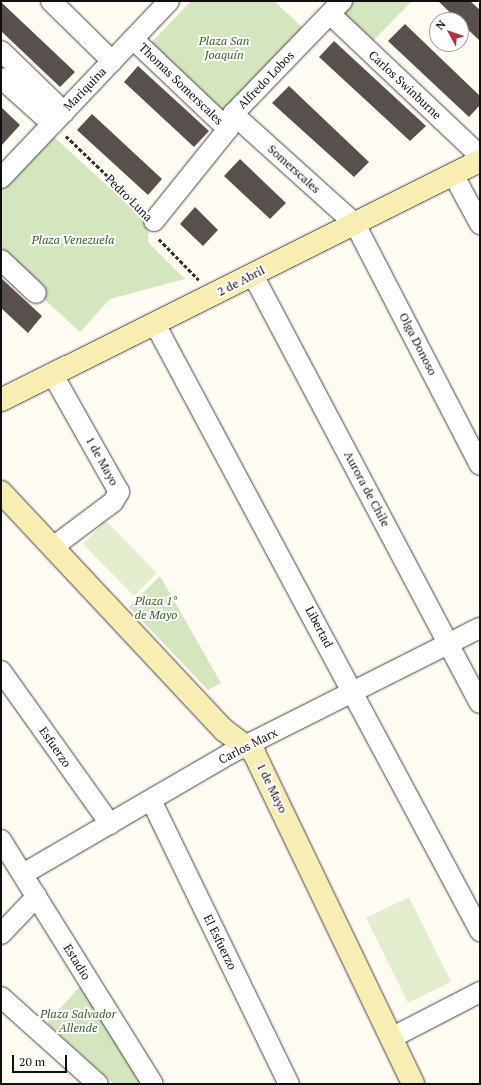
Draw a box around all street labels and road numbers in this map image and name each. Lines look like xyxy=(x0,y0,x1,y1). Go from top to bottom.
street label: Thomas Somerscales xyxy=(136,40,226,128)
street label: Alfredo Lobos xyxy=(235,48,297,112)
street label: Carlos Swinburne xyxy=(366,48,444,122)
street label: Mariquina xyxy=(61,64,109,114)
street label: Somerscales xyxy=(265,142,323,196)
street label: Pedro Luna xyxy=(103,172,155,224)
street label: 2 de Abril xyxy=(215,263,267,299)
street label: Olga Donoso xyxy=(396,310,440,378)
street label: 1 de Mayo xyxy=(83,434,121,488)
street label: Aurora de Chile xyxy=(341,449,393,529)
street label: Libertad xyxy=(302,604,336,650)
street label: Esfuerzo xyxy=(36,724,74,770)
street label: Carlos Marx xyxy=(216,725,280,767)
street label: 1 de Mayo xyxy=(254,761,290,815)
street label: El Esfuerzo xyxy=(200,912,240,972)
street label: Estadio xyxy=(60,941,94,983)

